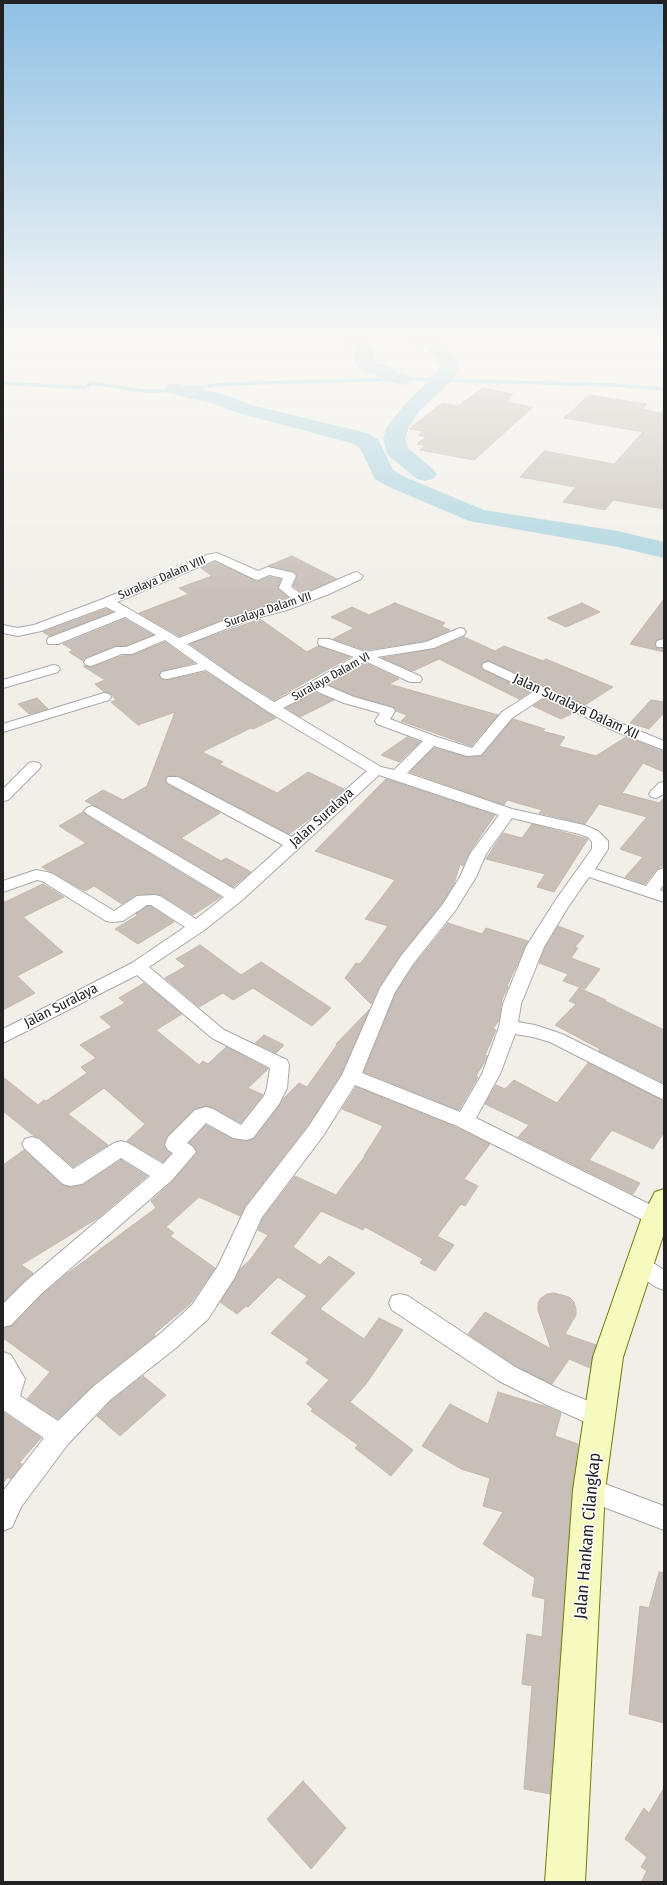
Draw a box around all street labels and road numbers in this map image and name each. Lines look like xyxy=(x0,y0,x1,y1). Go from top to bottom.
street label: Suralaya Dalam VIII xyxy=(116,553,208,603)
street label: Suralaya Dalam VII xyxy=(223,589,313,631)
street label: Suralaya Dalam VI xyxy=(289,650,373,704)
street label: Jalan Suralaya Dalam XII xyxy=(510,670,642,744)
street label: Jalan Suralaya xyxy=(287,785,357,851)
street label: Jalan Suralaya xyxy=(21,980,101,1032)
street label: Jalan Hankam Cilangkap xyxy=(571,1452,605,1620)

